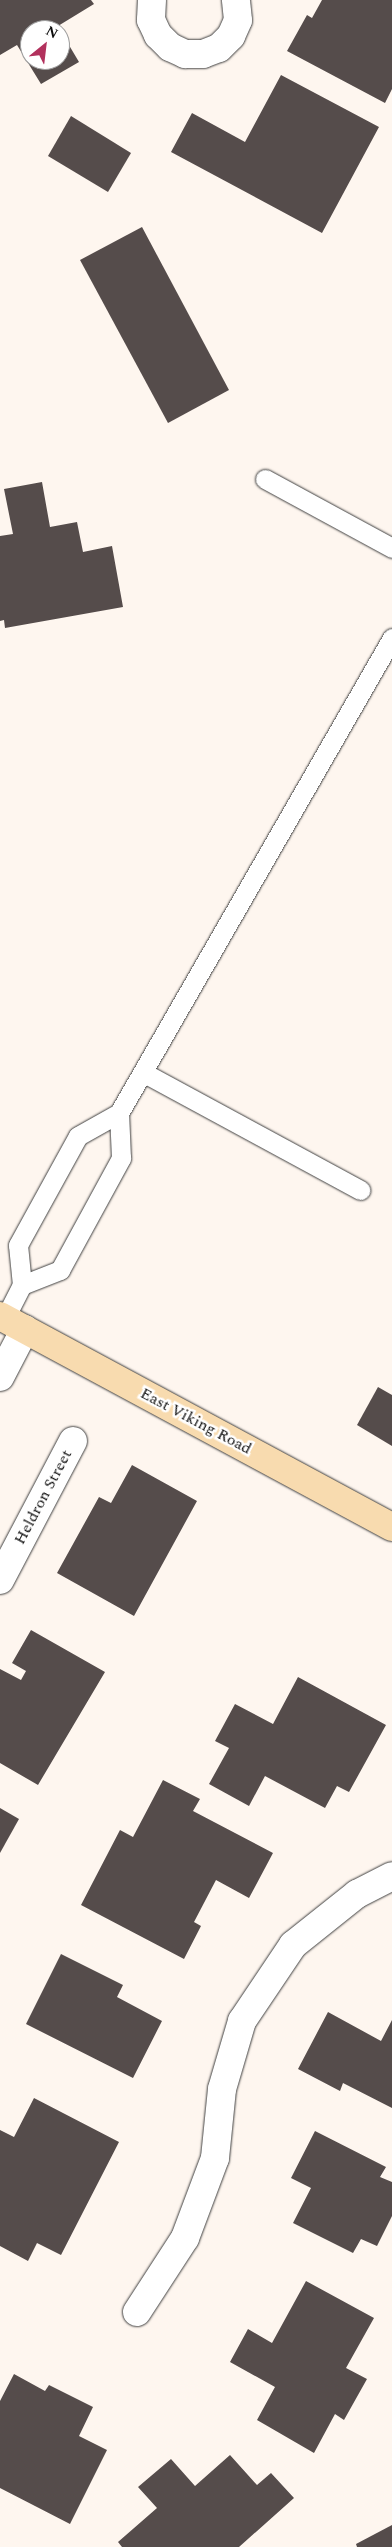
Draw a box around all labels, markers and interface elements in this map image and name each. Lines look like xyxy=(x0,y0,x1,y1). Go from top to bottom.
north arrow xyxy=(20,20,70,70)
text: N xyxy=(42,20,62,44)
street label: East Viking Road xyxy=(137,1384,255,1458)
street label: Heldron Street xyxy=(10,1446,76,1548)

